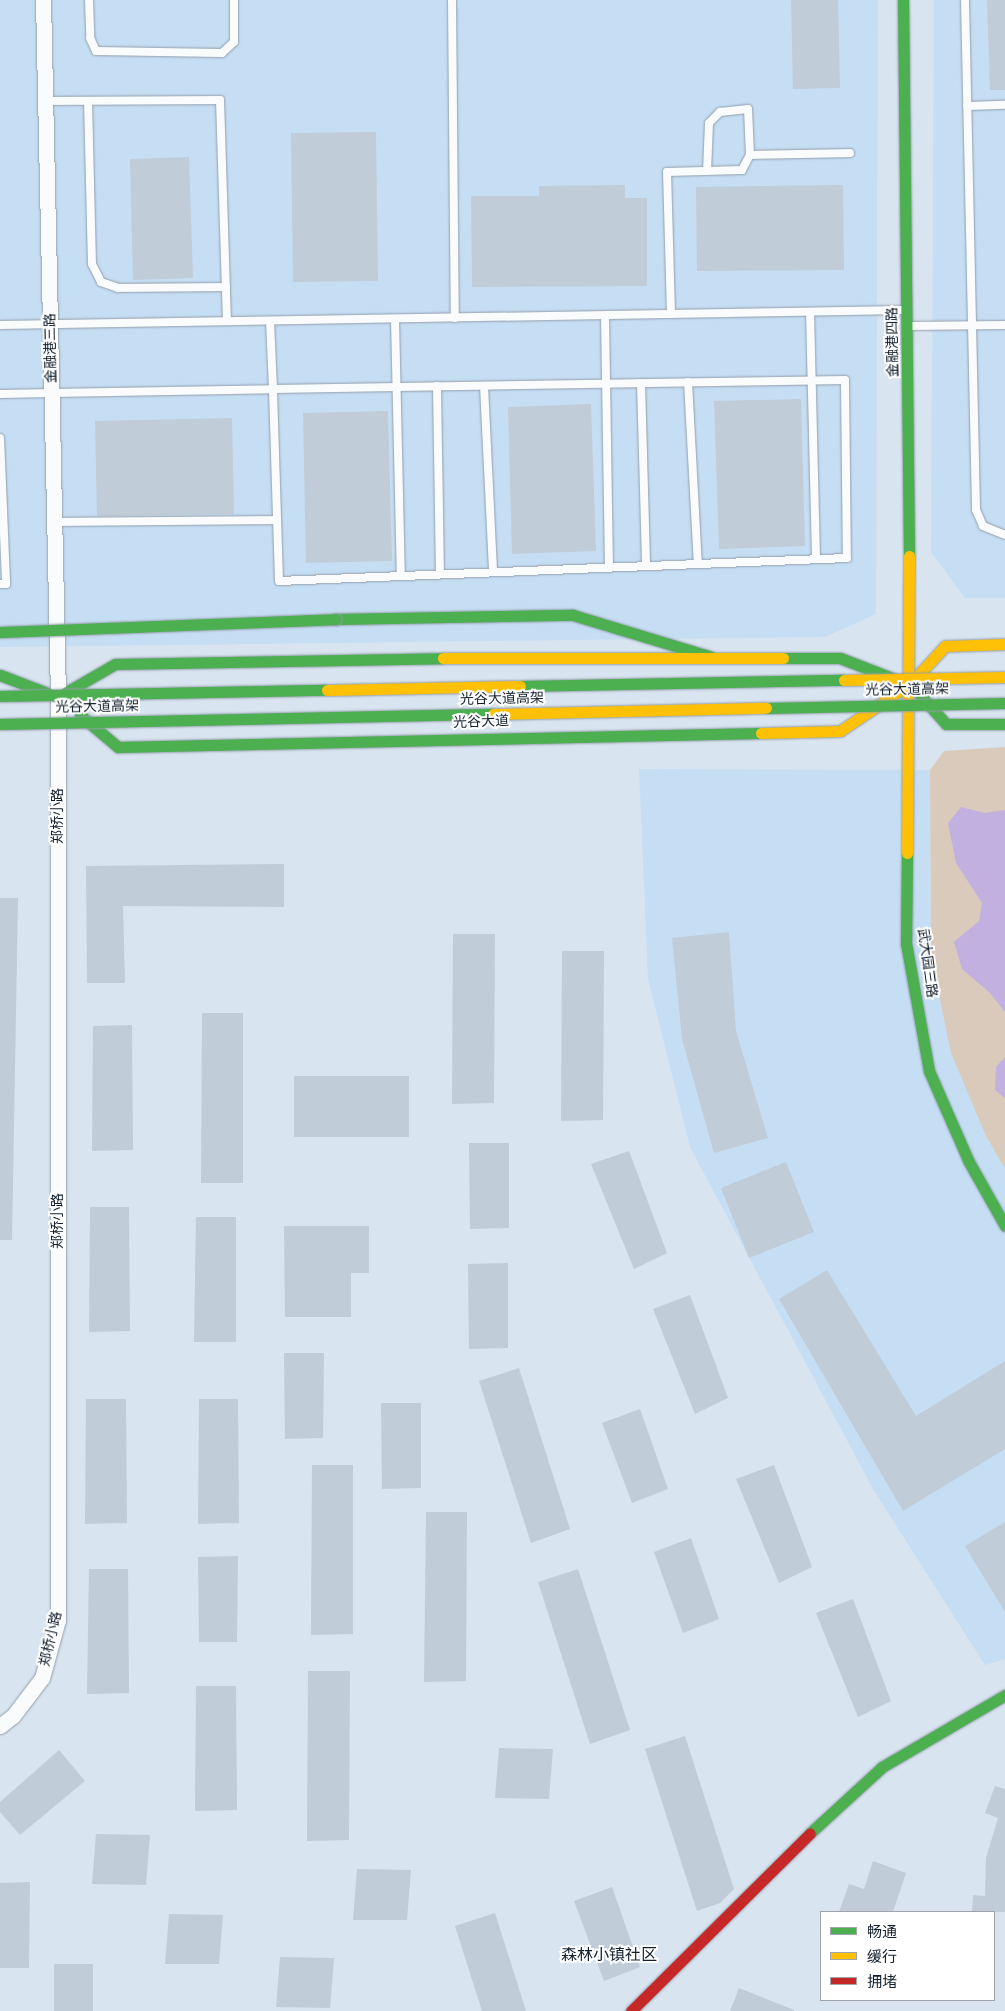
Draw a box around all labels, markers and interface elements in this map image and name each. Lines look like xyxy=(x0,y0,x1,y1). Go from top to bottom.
street label: 金融港四路 xyxy=(884,307,902,377)
street label: 金融港三路 xyxy=(42,313,60,383)
street label: 光谷大道高架 xyxy=(865,681,949,699)
street label: 光谷大道高架 xyxy=(460,690,544,708)
street label: 光谷大道高架 xyxy=(55,698,139,716)
street label: 光谷大道 xyxy=(453,713,509,731)
street label: 郑桥小路 xyxy=(50,788,66,844)
street label: 武大园三路 xyxy=(914,927,940,999)
street label: 郑桥小路 xyxy=(50,1193,66,1249)
street label: 郑桥小路 xyxy=(37,1610,65,1668)
legend xyxy=(820,1911,995,2001)
text: 畅通 xyxy=(867,1923,897,1942)
district label: 森林小镇社区 xyxy=(561,1946,657,1966)
text: 缓行 xyxy=(867,1948,897,1967)
text: 拥堵 xyxy=(867,1973,897,1992)

